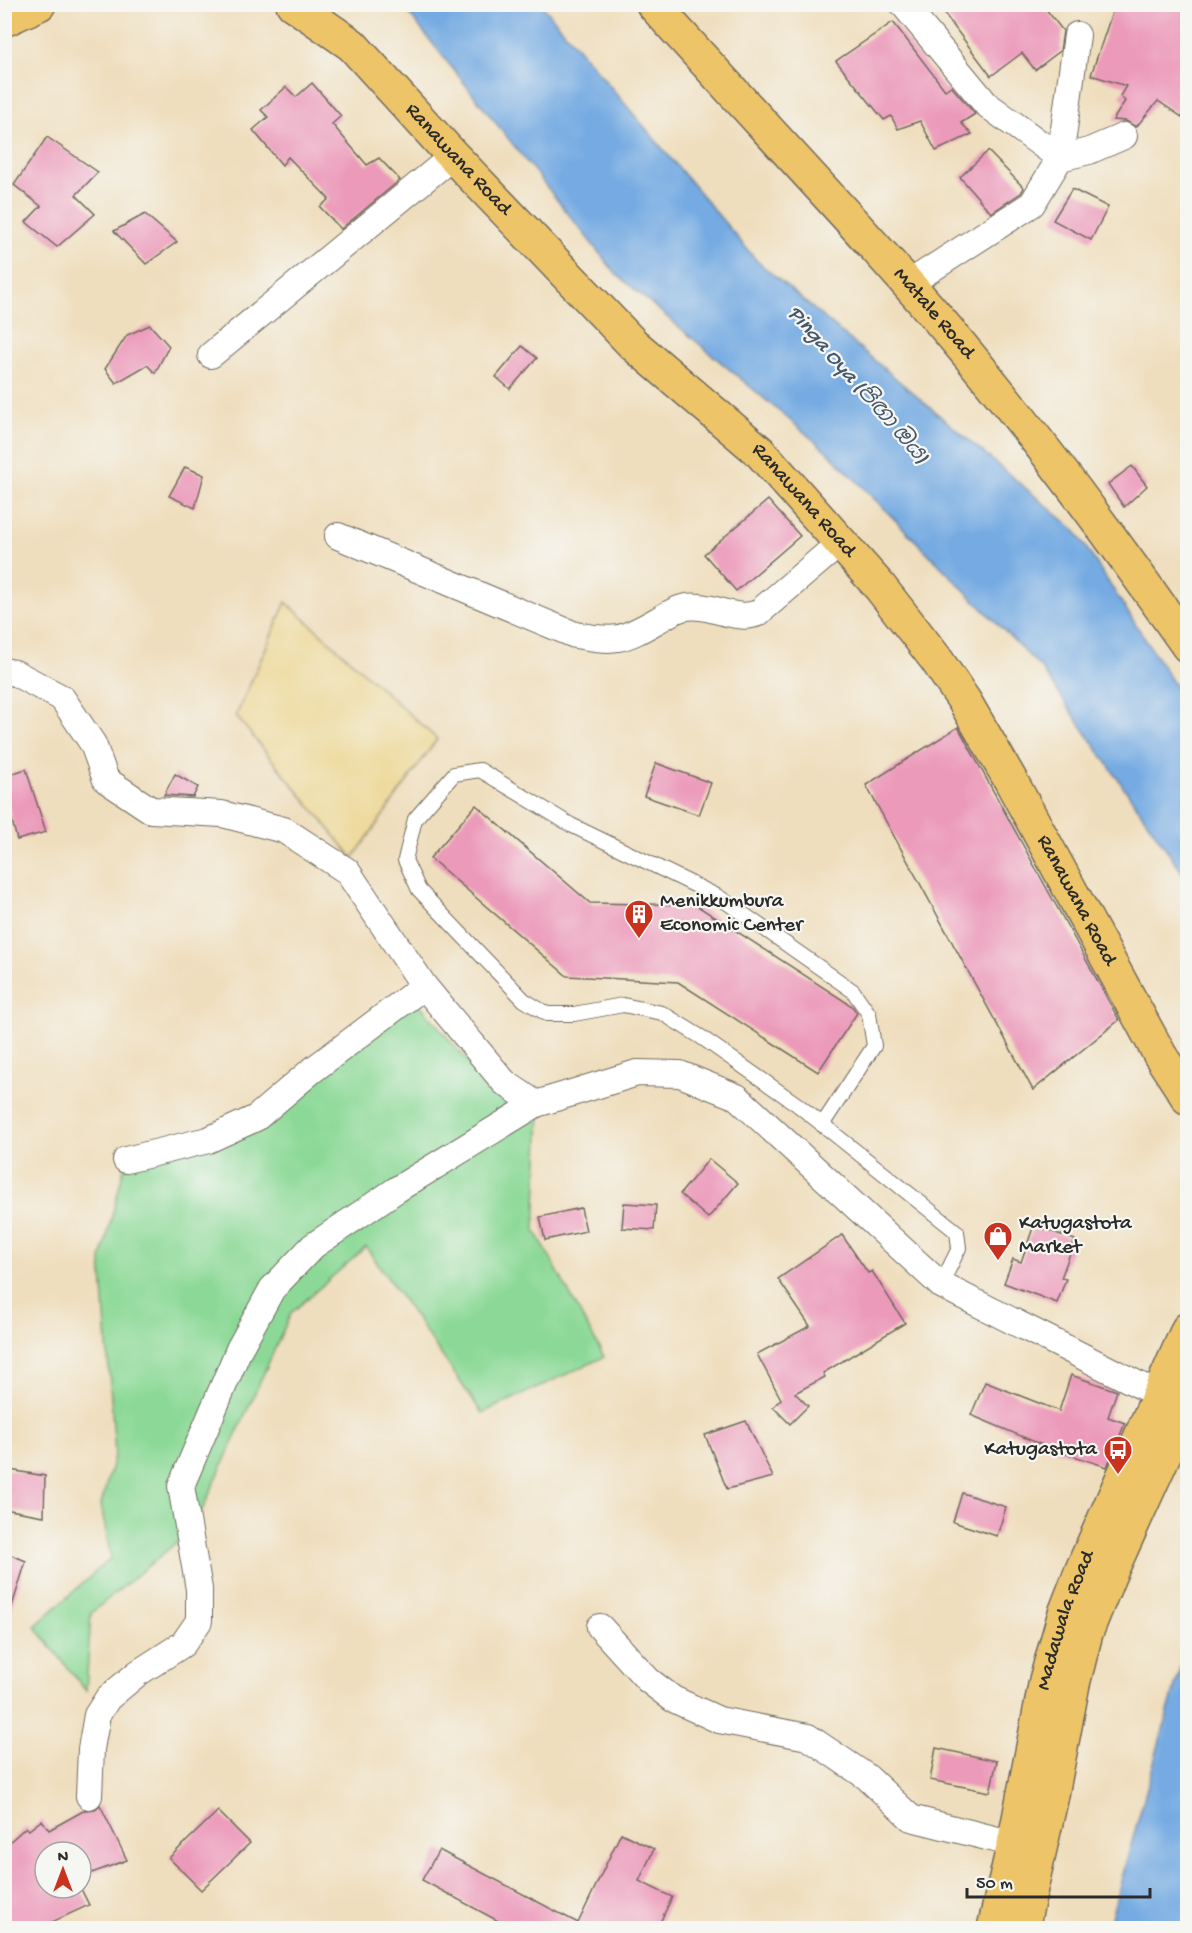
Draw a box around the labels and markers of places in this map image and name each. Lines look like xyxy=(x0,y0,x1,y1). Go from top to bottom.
place label: Menikkumbura Economic Center xyxy=(660,890,804,939)
building icon: Menikkumbura Economic Center xyxy=(623,898,655,940)
place label: Katugastota Market xyxy=(1019,1212,1133,1261)
shop icon: Katugastota Market xyxy=(982,1220,1014,1262)
bus stop icon: Katugastota xyxy=(1102,1434,1134,1476)
place label: Katugastota xyxy=(984,1438,1098,1463)

